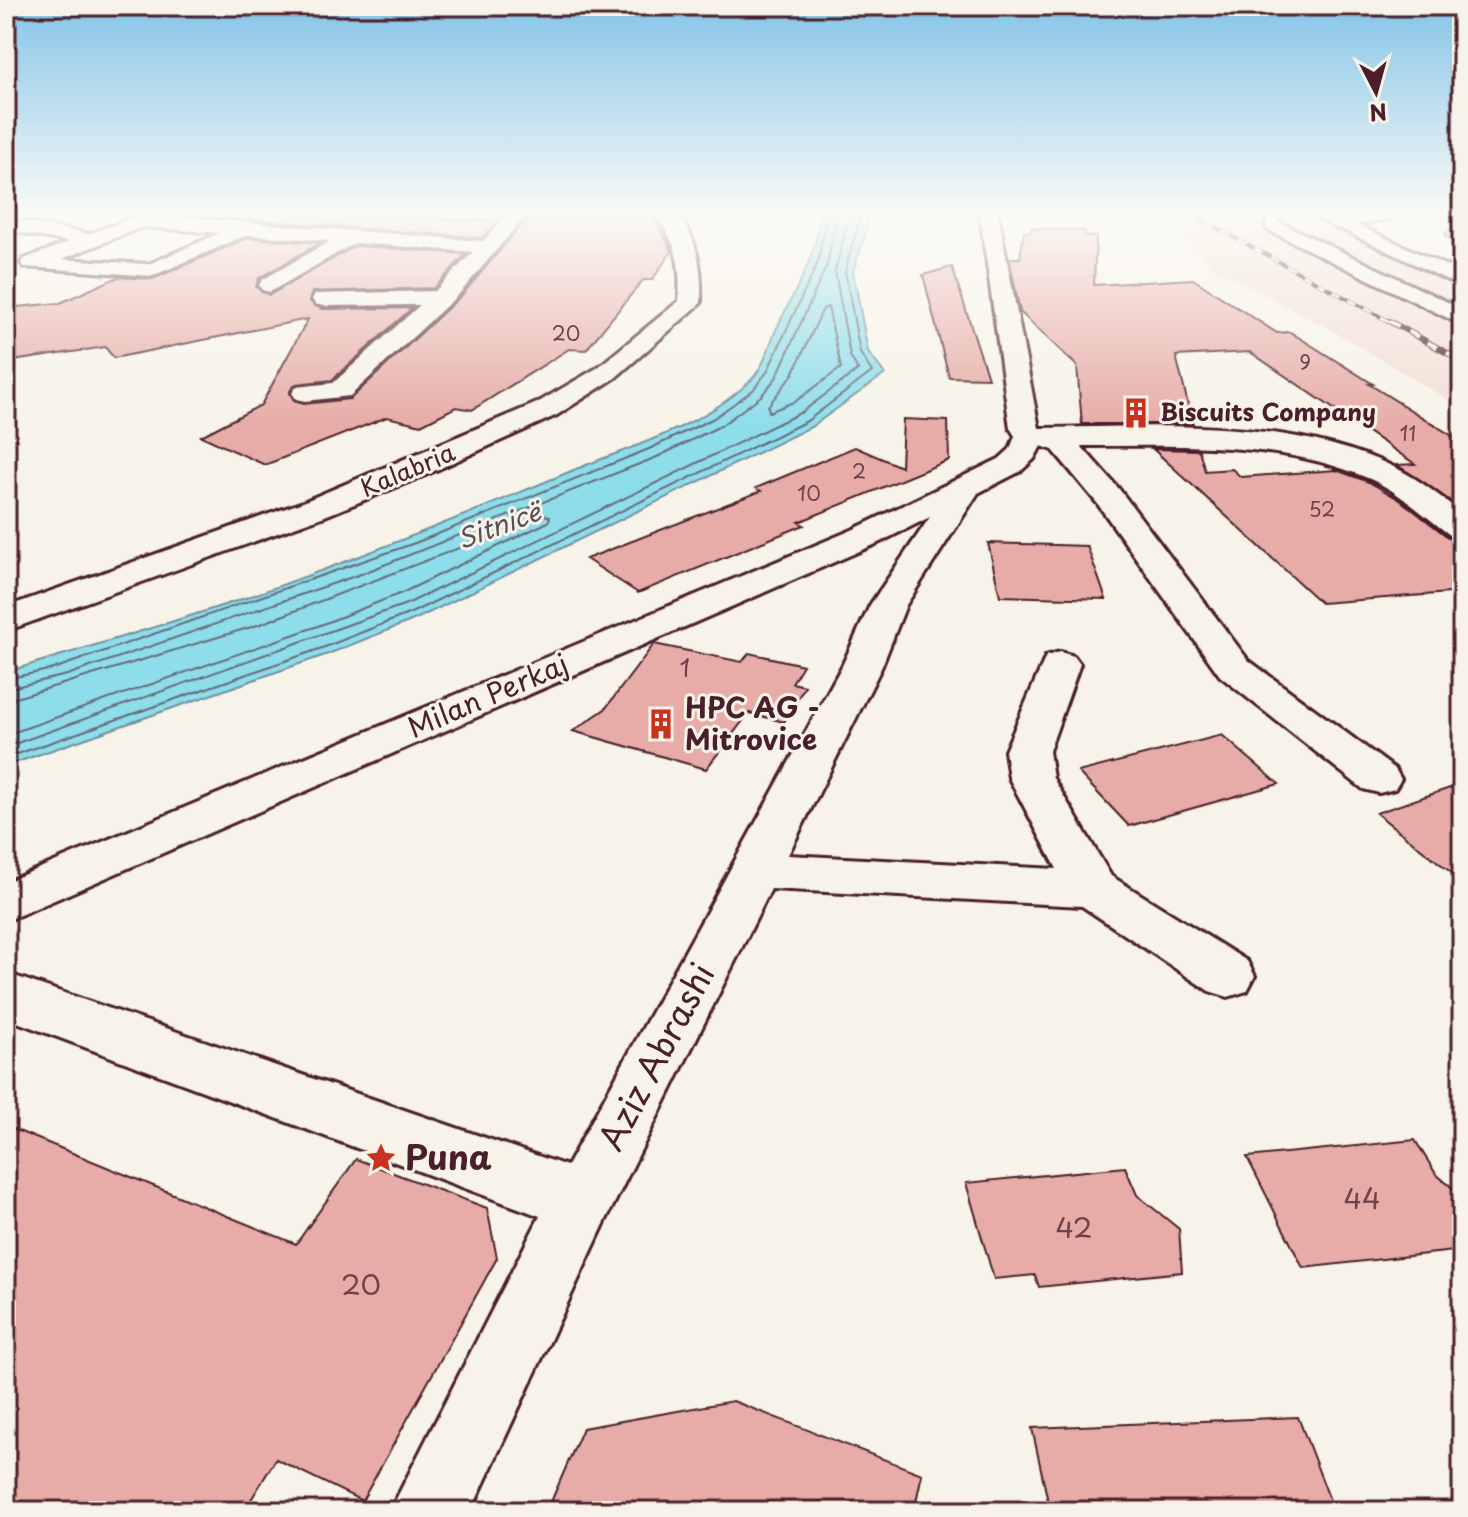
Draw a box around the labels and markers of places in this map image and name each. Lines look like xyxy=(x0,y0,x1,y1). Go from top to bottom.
place label: Biscuits Company xyxy=(1160,393,1376,429)
building icon: Biscuits Company xyxy=(1119,396,1153,430)
place label: HPC AG - Mitrovice xyxy=(685,685,820,760)
building icon: HPC AG - Mitrovice xyxy=(644,707,678,741)
place label: Puna xyxy=(405,1130,492,1182)
place icon: Puna xyxy=(364,1141,398,1175)

